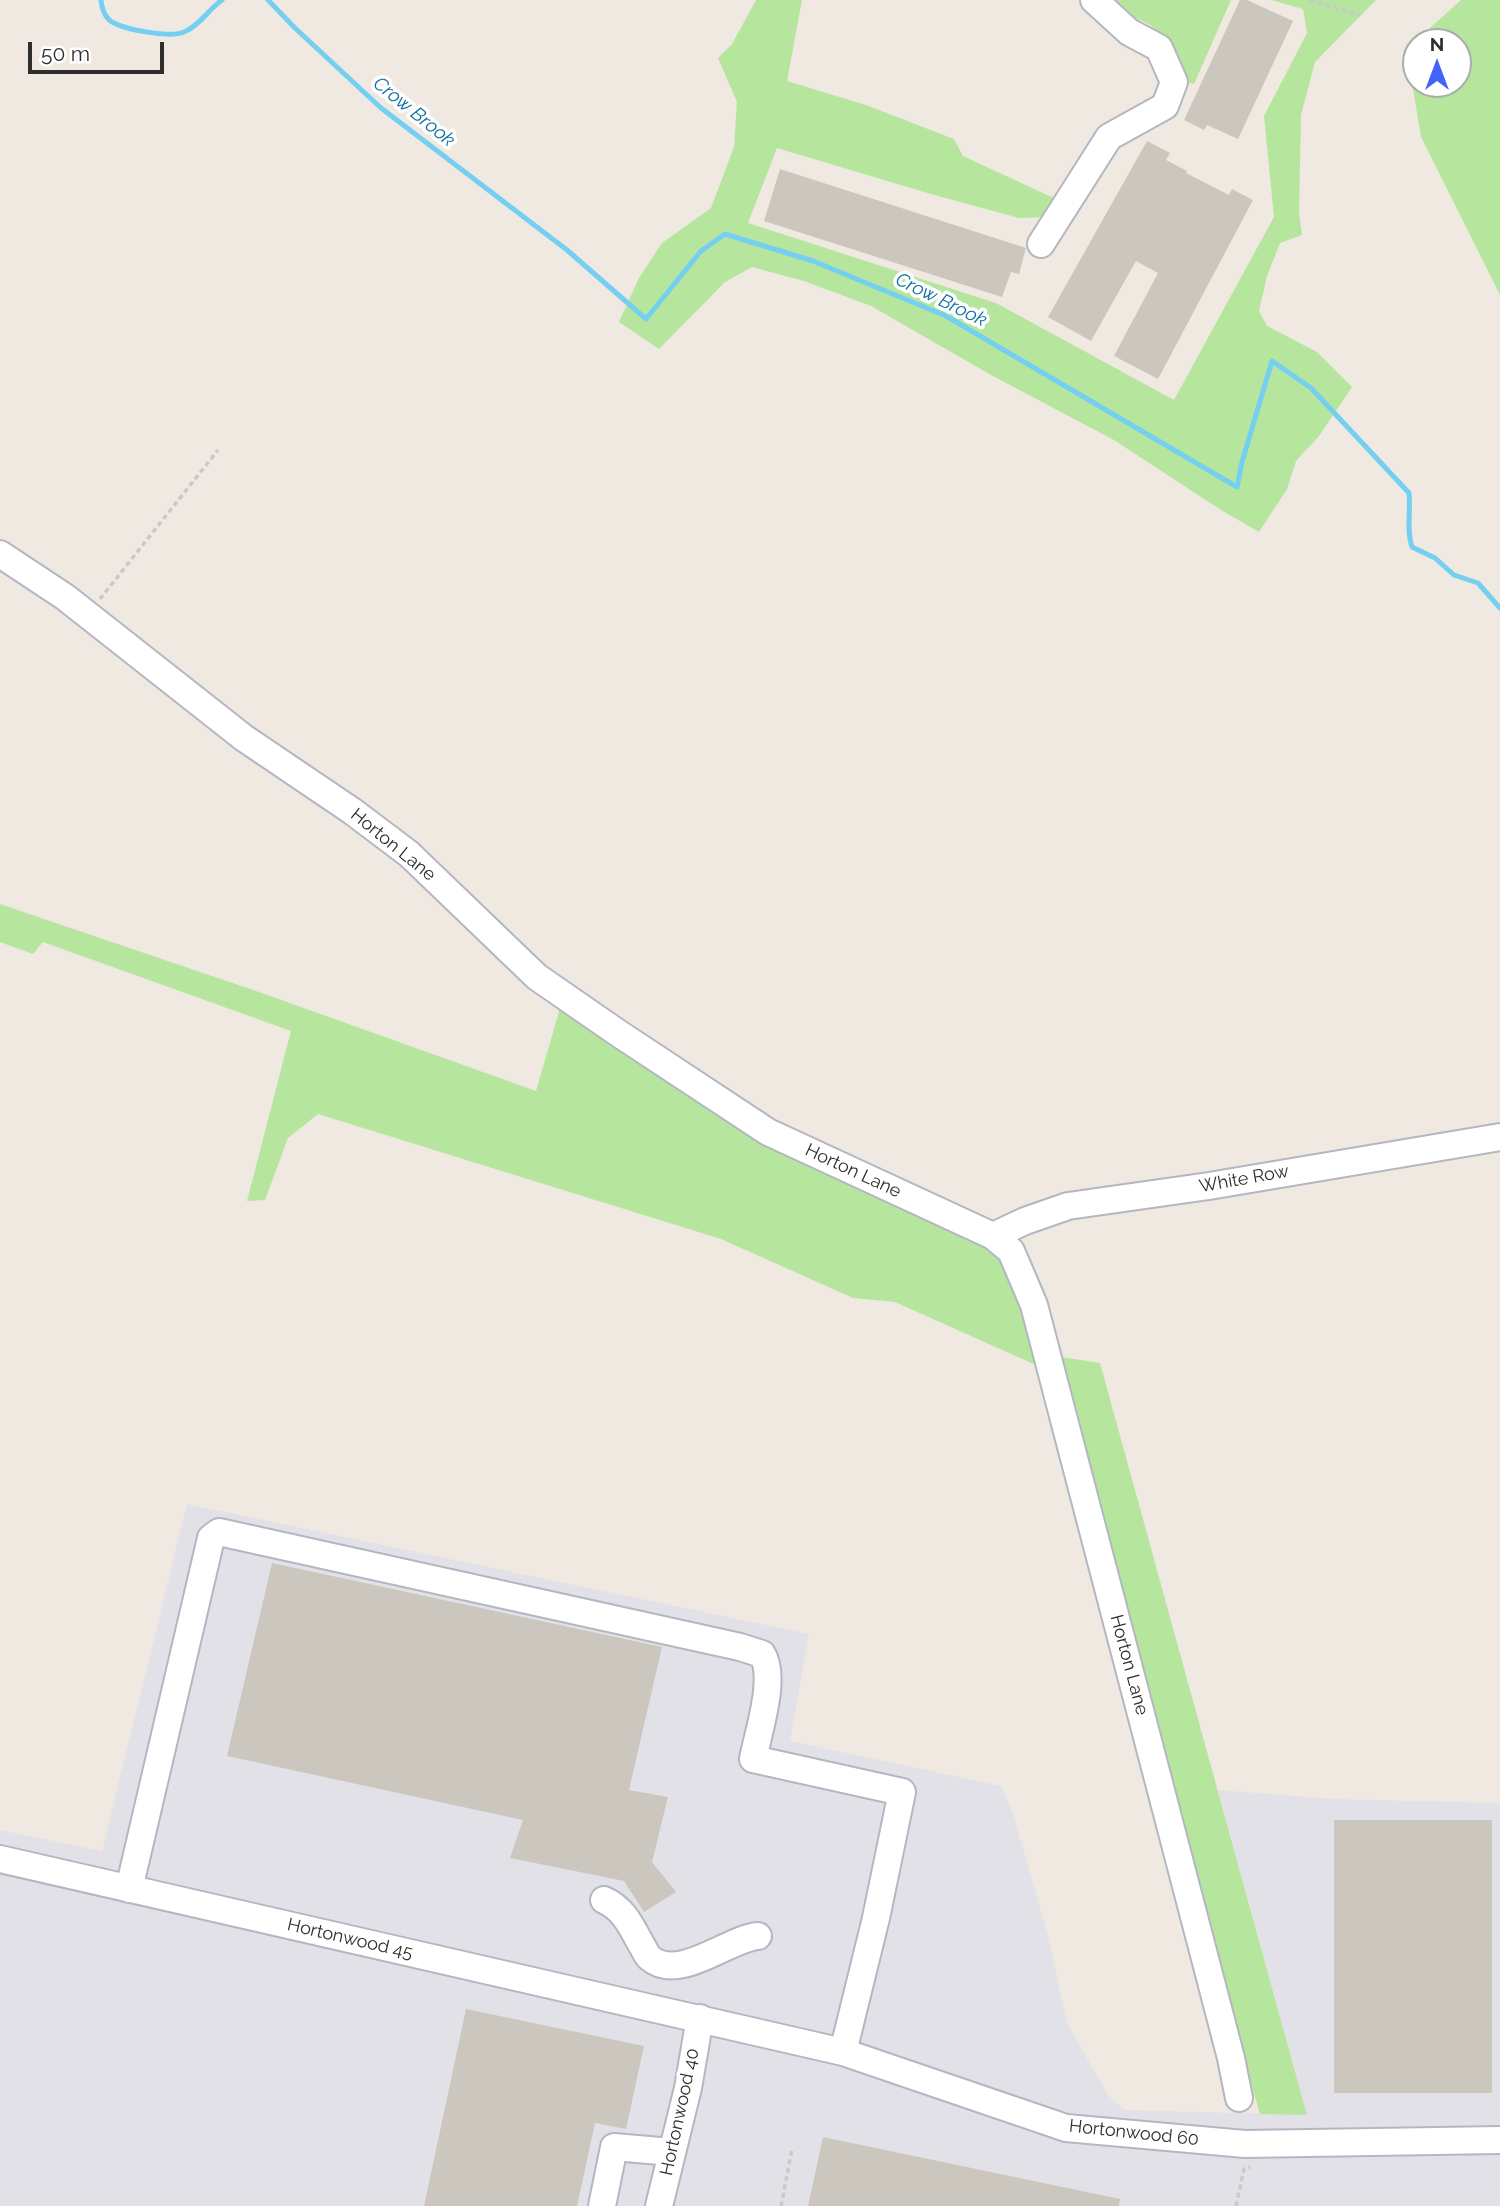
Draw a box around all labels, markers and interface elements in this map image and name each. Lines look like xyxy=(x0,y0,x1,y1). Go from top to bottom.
scale bar xyxy=(32,28,168,72)
north arrow xyxy=(1402,28,1472,98)
text: N xyxy=(1430,33,1444,55)
text: 50 m xyxy=(41,41,90,66)
water label: Crow Brook xyxy=(368,72,460,152)
water label: Crow Brook xyxy=(892,268,990,332)
street label: Horton Lane xyxy=(346,804,440,886)
street label: Horton Lane xyxy=(802,1139,904,1203)
street label: White Row xyxy=(1197,1160,1291,1198)
street label: Horton Lane xyxy=(1105,1612,1153,1718)
street label: Hortonwood 45 xyxy=(285,1914,415,1964)
street label: Hortonwood 40 xyxy=(656,2046,704,2178)
street label: Hortonwood 60 xyxy=(1068,2115,1200,2151)

